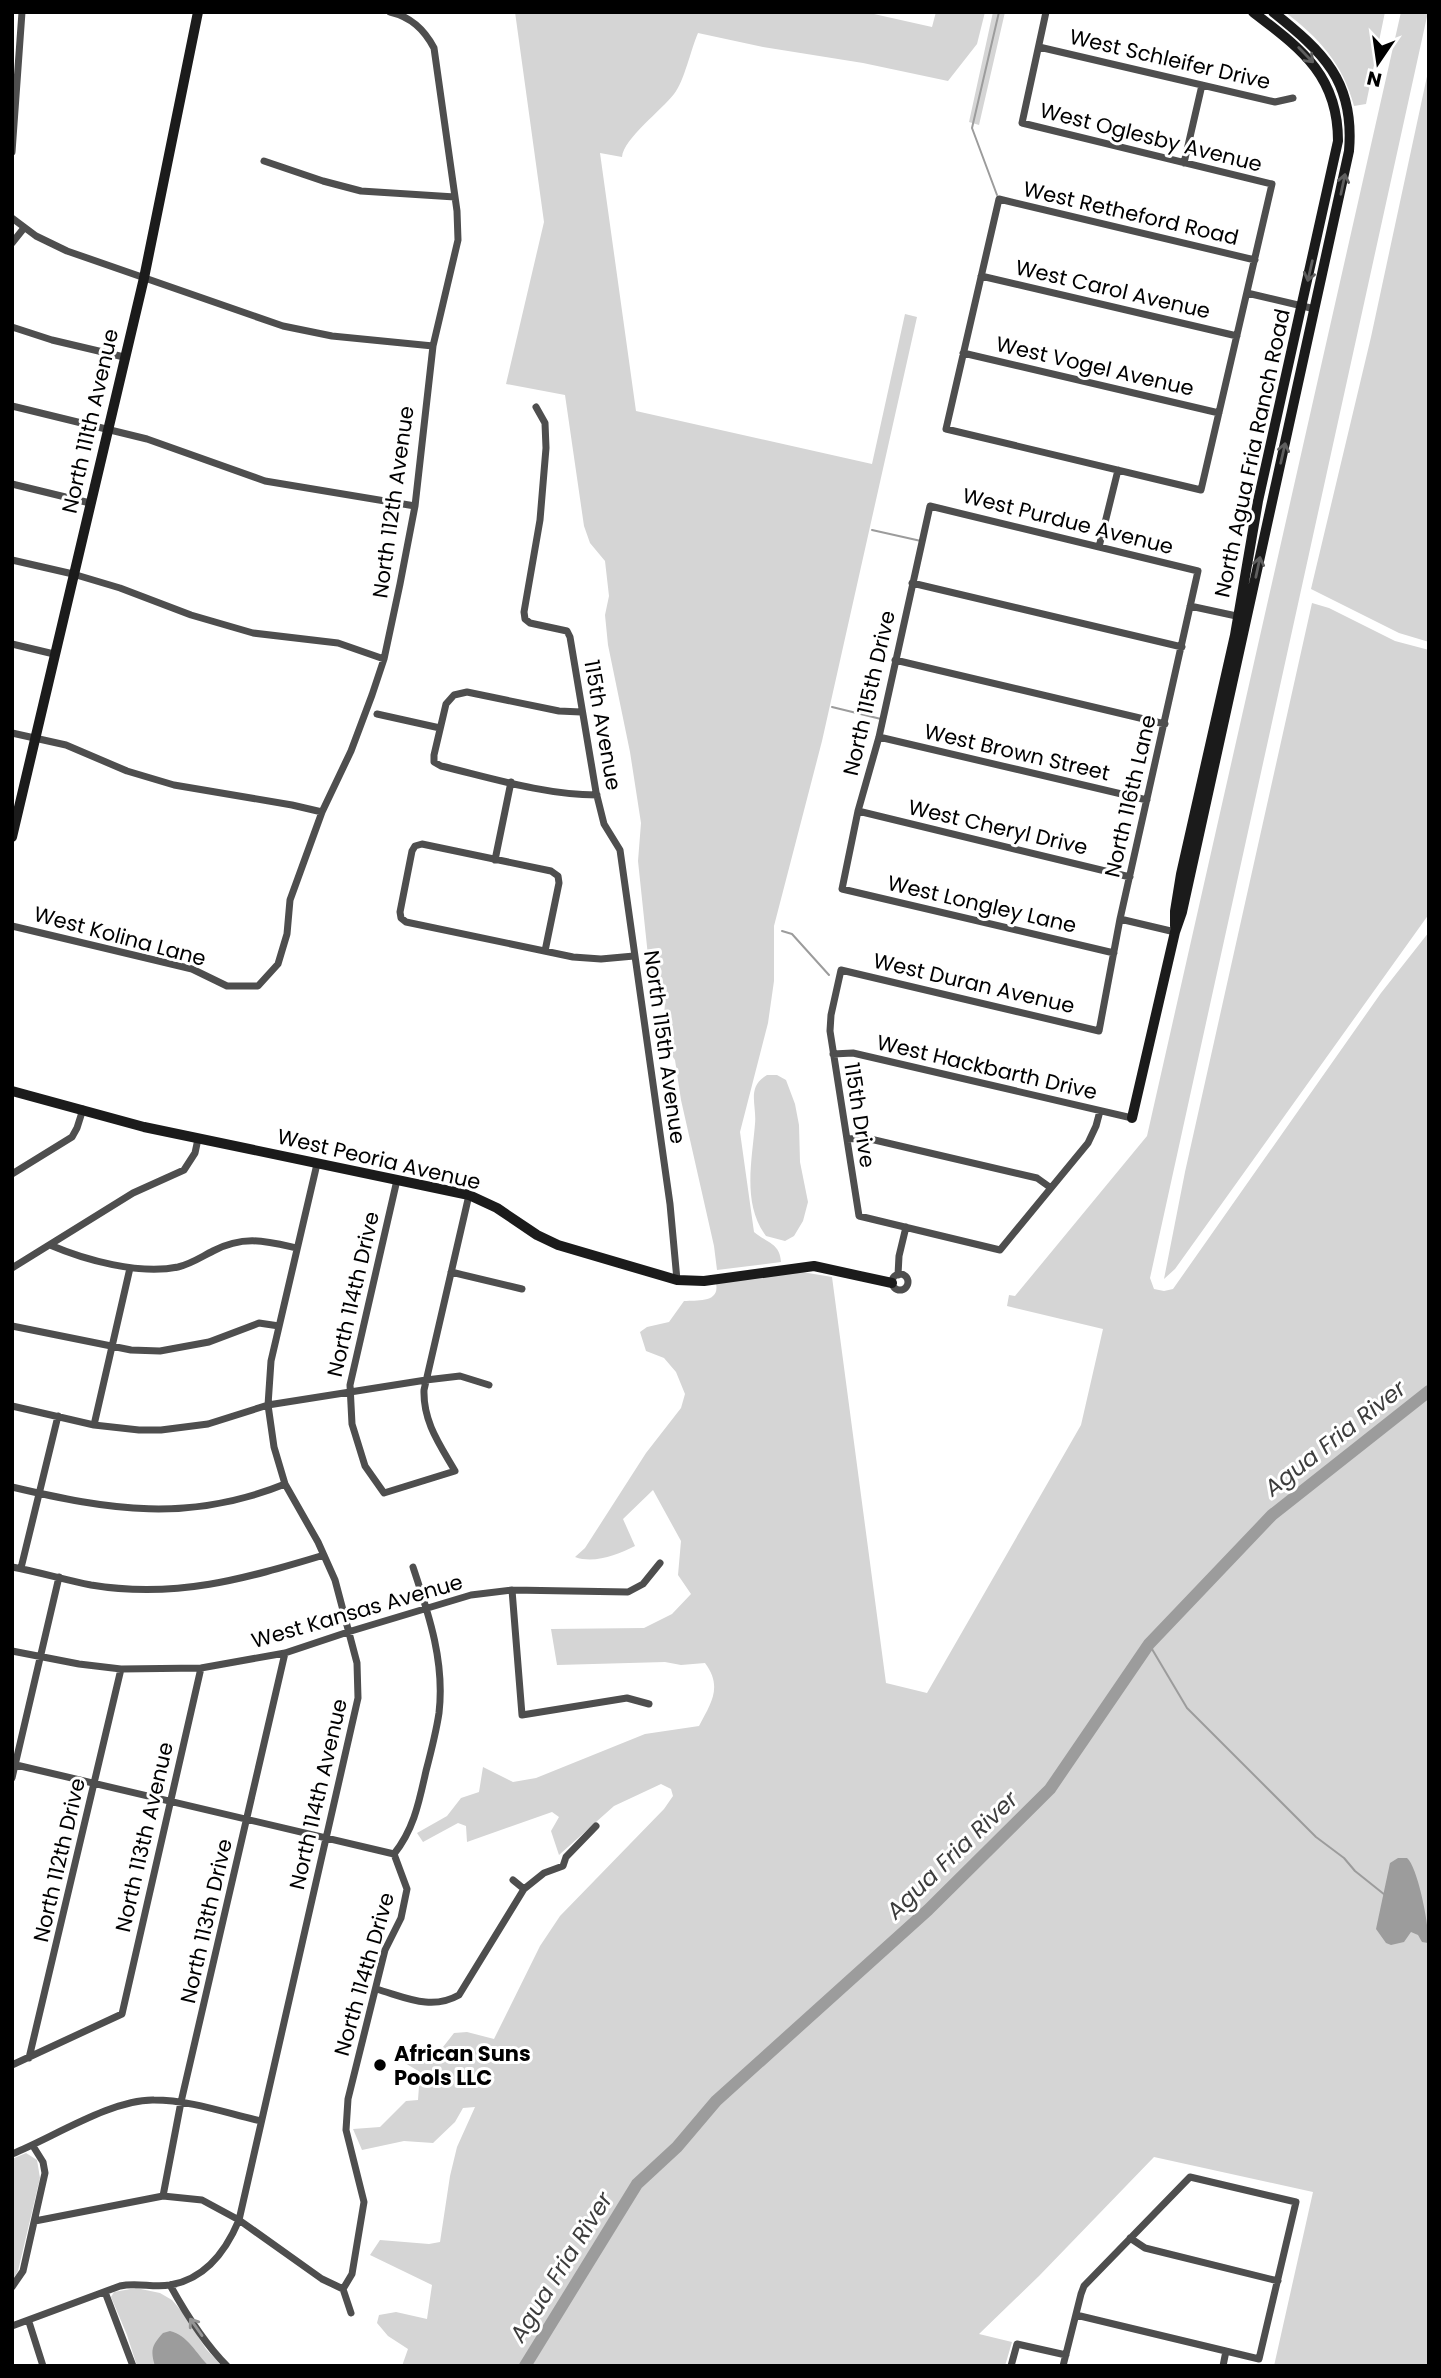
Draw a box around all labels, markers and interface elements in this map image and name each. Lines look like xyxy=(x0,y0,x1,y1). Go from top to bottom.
street label: West Schleifer Drive xyxy=(1067,22,1273,96)
north arrow xyxy=(1343,28,1413,98)
one-way arrow xyxy=(1297,47,1314,64)
text: N xyxy=(1364,64,1384,94)
street label: West Oglesby Avenue xyxy=(1037,95,1265,179)
one-way arrow xyxy=(1336,173,1350,196)
street label: West Retheford Road xyxy=(1020,174,1242,252)
street label: West Carol Avenue xyxy=(1013,252,1213,326)
one-way arrow xyxy=(1302,259,1316,282)
street label: North Agua Fria Ranch Road xyxy=(1207,306,1297,600)
street label: North 111th Avenue xyxy=(55,326,125,516)
street label: West Vogel Avenue xyxy=(993,329,1197,403)
street label: North 112th Avenue xyxy=(365,404,421,600)
one-way arrow xyxy=(1276,442,1290,465)
street label: West Purdue Avenue xyxy=(960,481,1176,561)
one-way arrow xyxy=(1251,556,1265,579)
street label: North 115th Drive xyxy=(836,608,902,778)
street label: 115th Avenue xyxy=(577,657,629,793)
street label: North 116th Lane xyxy=(1097,712,1163,880)
street label: West Brown Street xyxy=(921,717,1113,787)
street label: West Cheryl Drive xyxy=(905,792,1091,862)
street label: West Longley Lane xyxy=(885,868,1079,940)
street label: West Kolina Lane xyxy=(31,899,209,973)
street label: West Duran Avenue xyxy=(870,946,1078,1020)
street label: North 115th Avenue xyxy=(637,948,693,1146)
street label: West Hackbarth Drive xyxy=(874,1027,1100,1107)
street label: 115th Drive xyxy=(837,1060,883,1170)
street label: West Peoria Avenue xyxy=(274,1121,484,1197)
street label: North 114th Drive xyxy=(320,1209,386,1379)
water label: Agua Fria River xyxy=(1257,1372,1414,1504)
street label: West Kansas Avenue xyxy=(248,1567,466,1655)
street label: North 114th Avenue xyxy=(282,1696,354,1892)
street label: North 113th Avenue xyxy=(108,1739,180,1935)
street label: North 112th Drive xyxy=(26,1775,92,1945)
water label: Agua Fria River xyxy=(878,1783,1026,1927)
street label: North 113th Drive xyxy=(173,1836,239,2006)
street label: North 114th Drive xyxy=(327,1889,401,2059)
place label: African Suns Pools LLC xyxy=(394,2039,531,2092)
marker: African Suns Pools LLC xyxy=(372,2057,388,2073)
water label: Agua Fria River xyxy=(501,2184,621,2349)
one-way arrow xyxy=(189,2318,203,2337)

